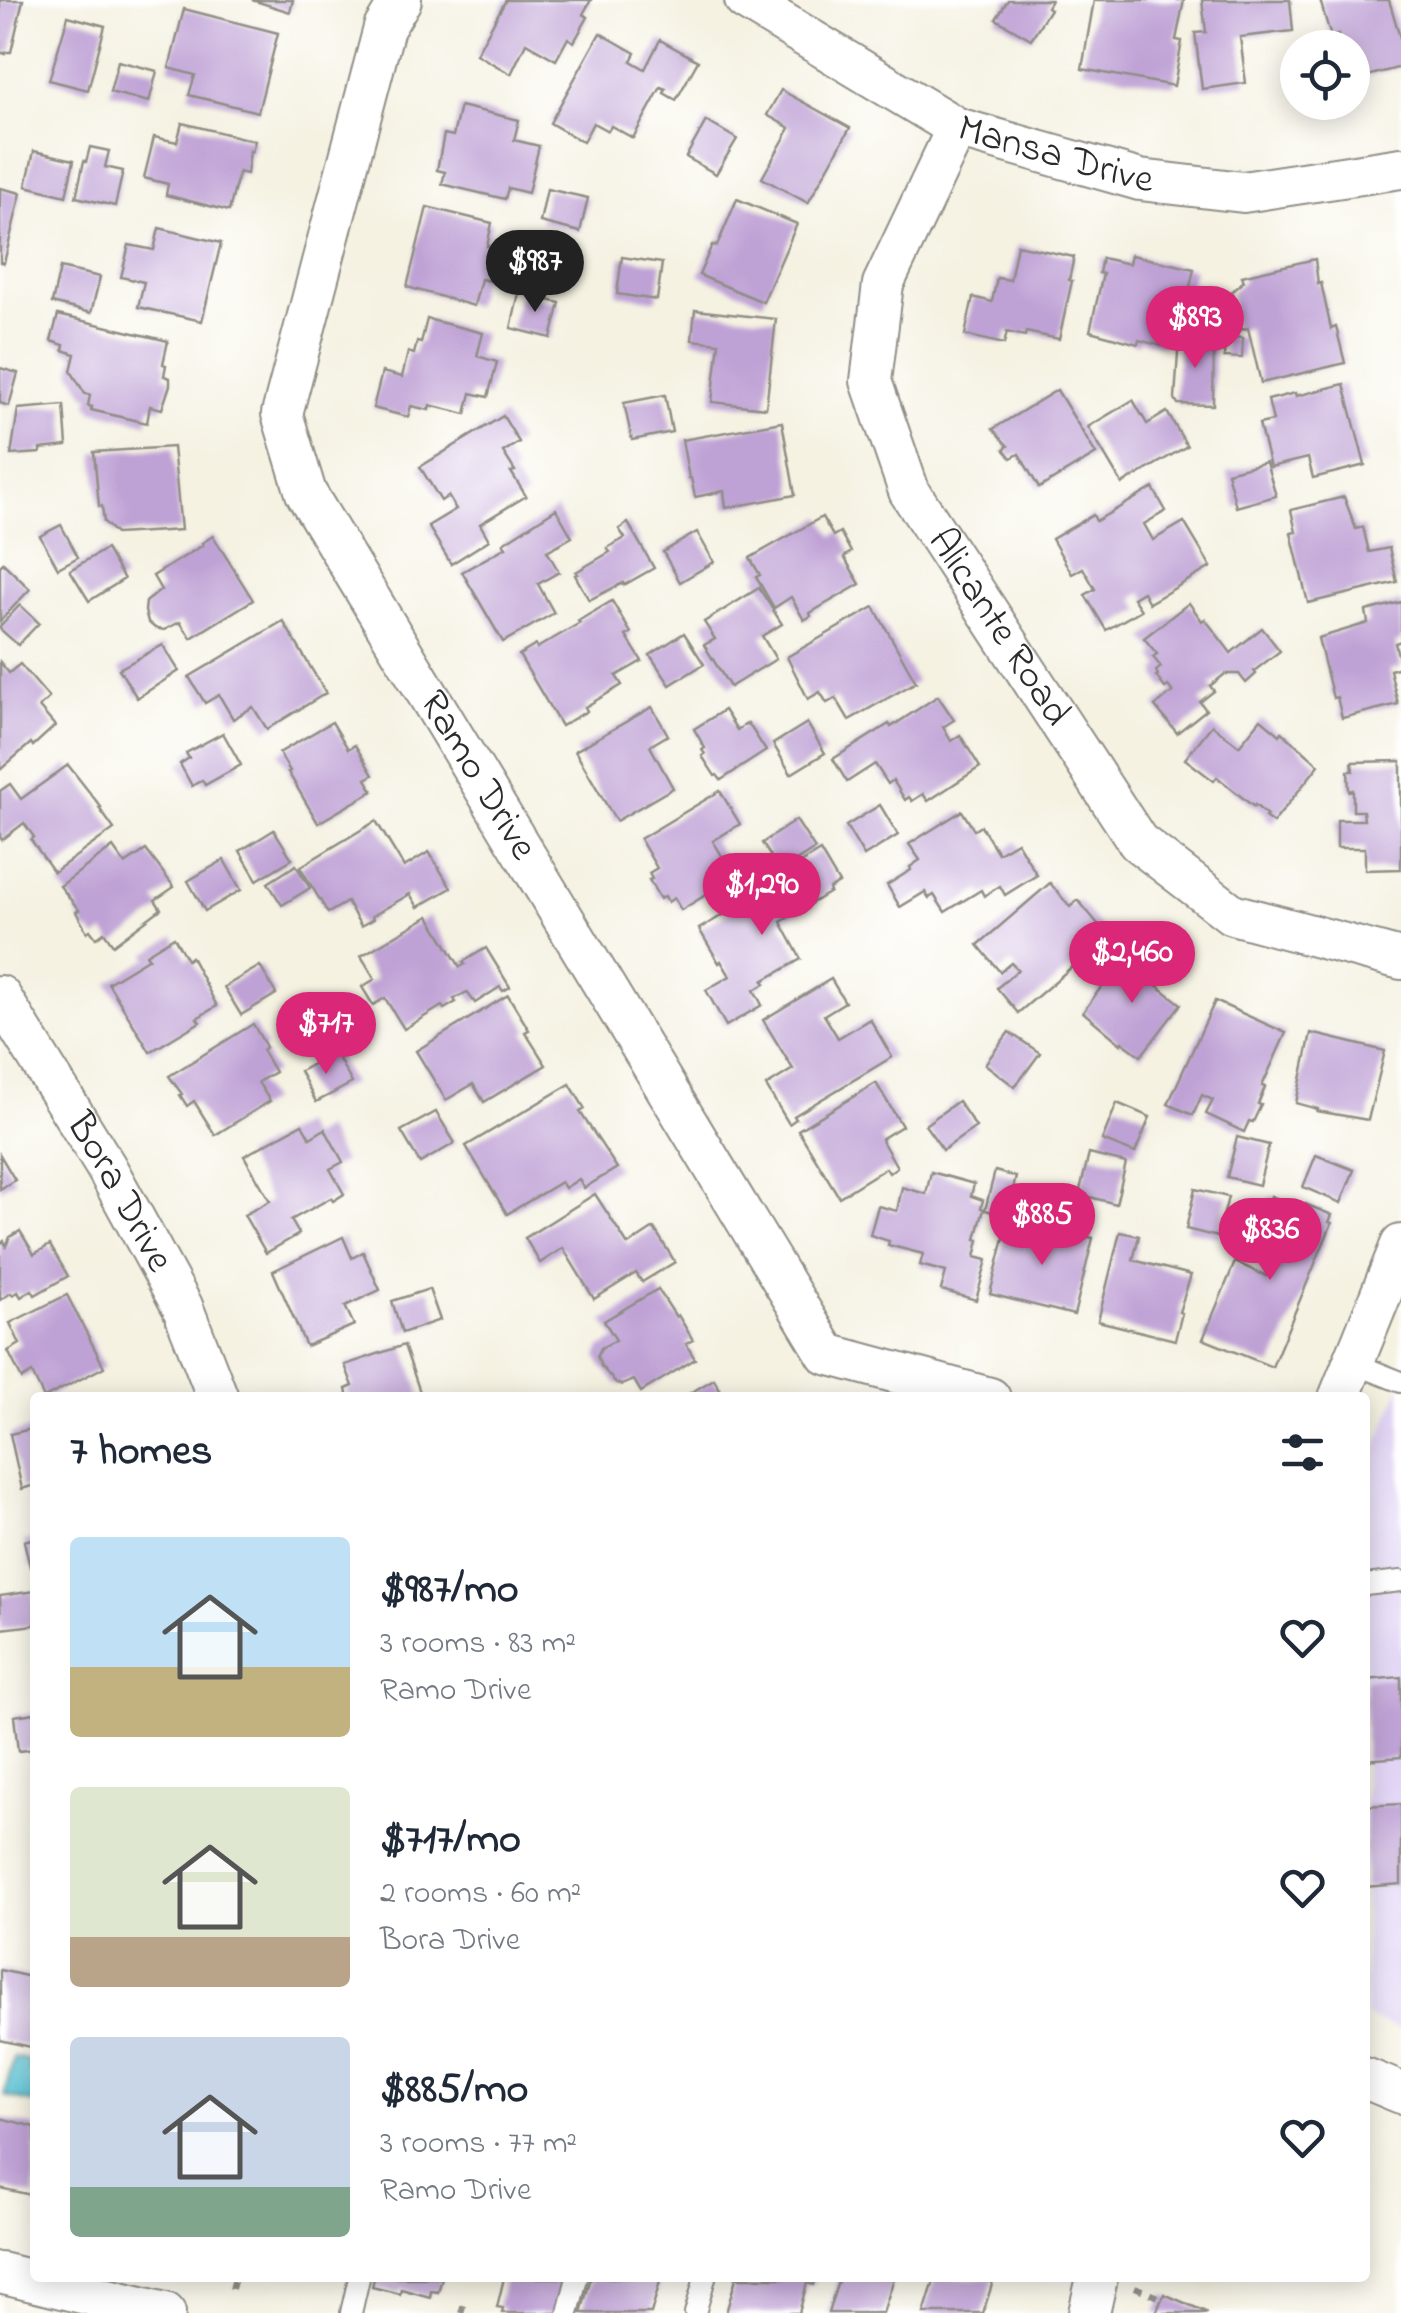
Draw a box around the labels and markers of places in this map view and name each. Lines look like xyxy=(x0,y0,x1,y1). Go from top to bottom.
pin: $987 xyxy=(476,230,594,315)
pin: $893 xyxy=(1136,286,1254,371)
pin: $1,290 xyxy=(681,853,843,938)
pin: $2,460 xyxy=(1051,921,1213,1006)
pin: $717 xyxy=(267,992,385,1077)
pin: $885 xyxy=(983,1183,1101,1268)
pin: $836 xyxy=(1211,1198,1329,1283)

